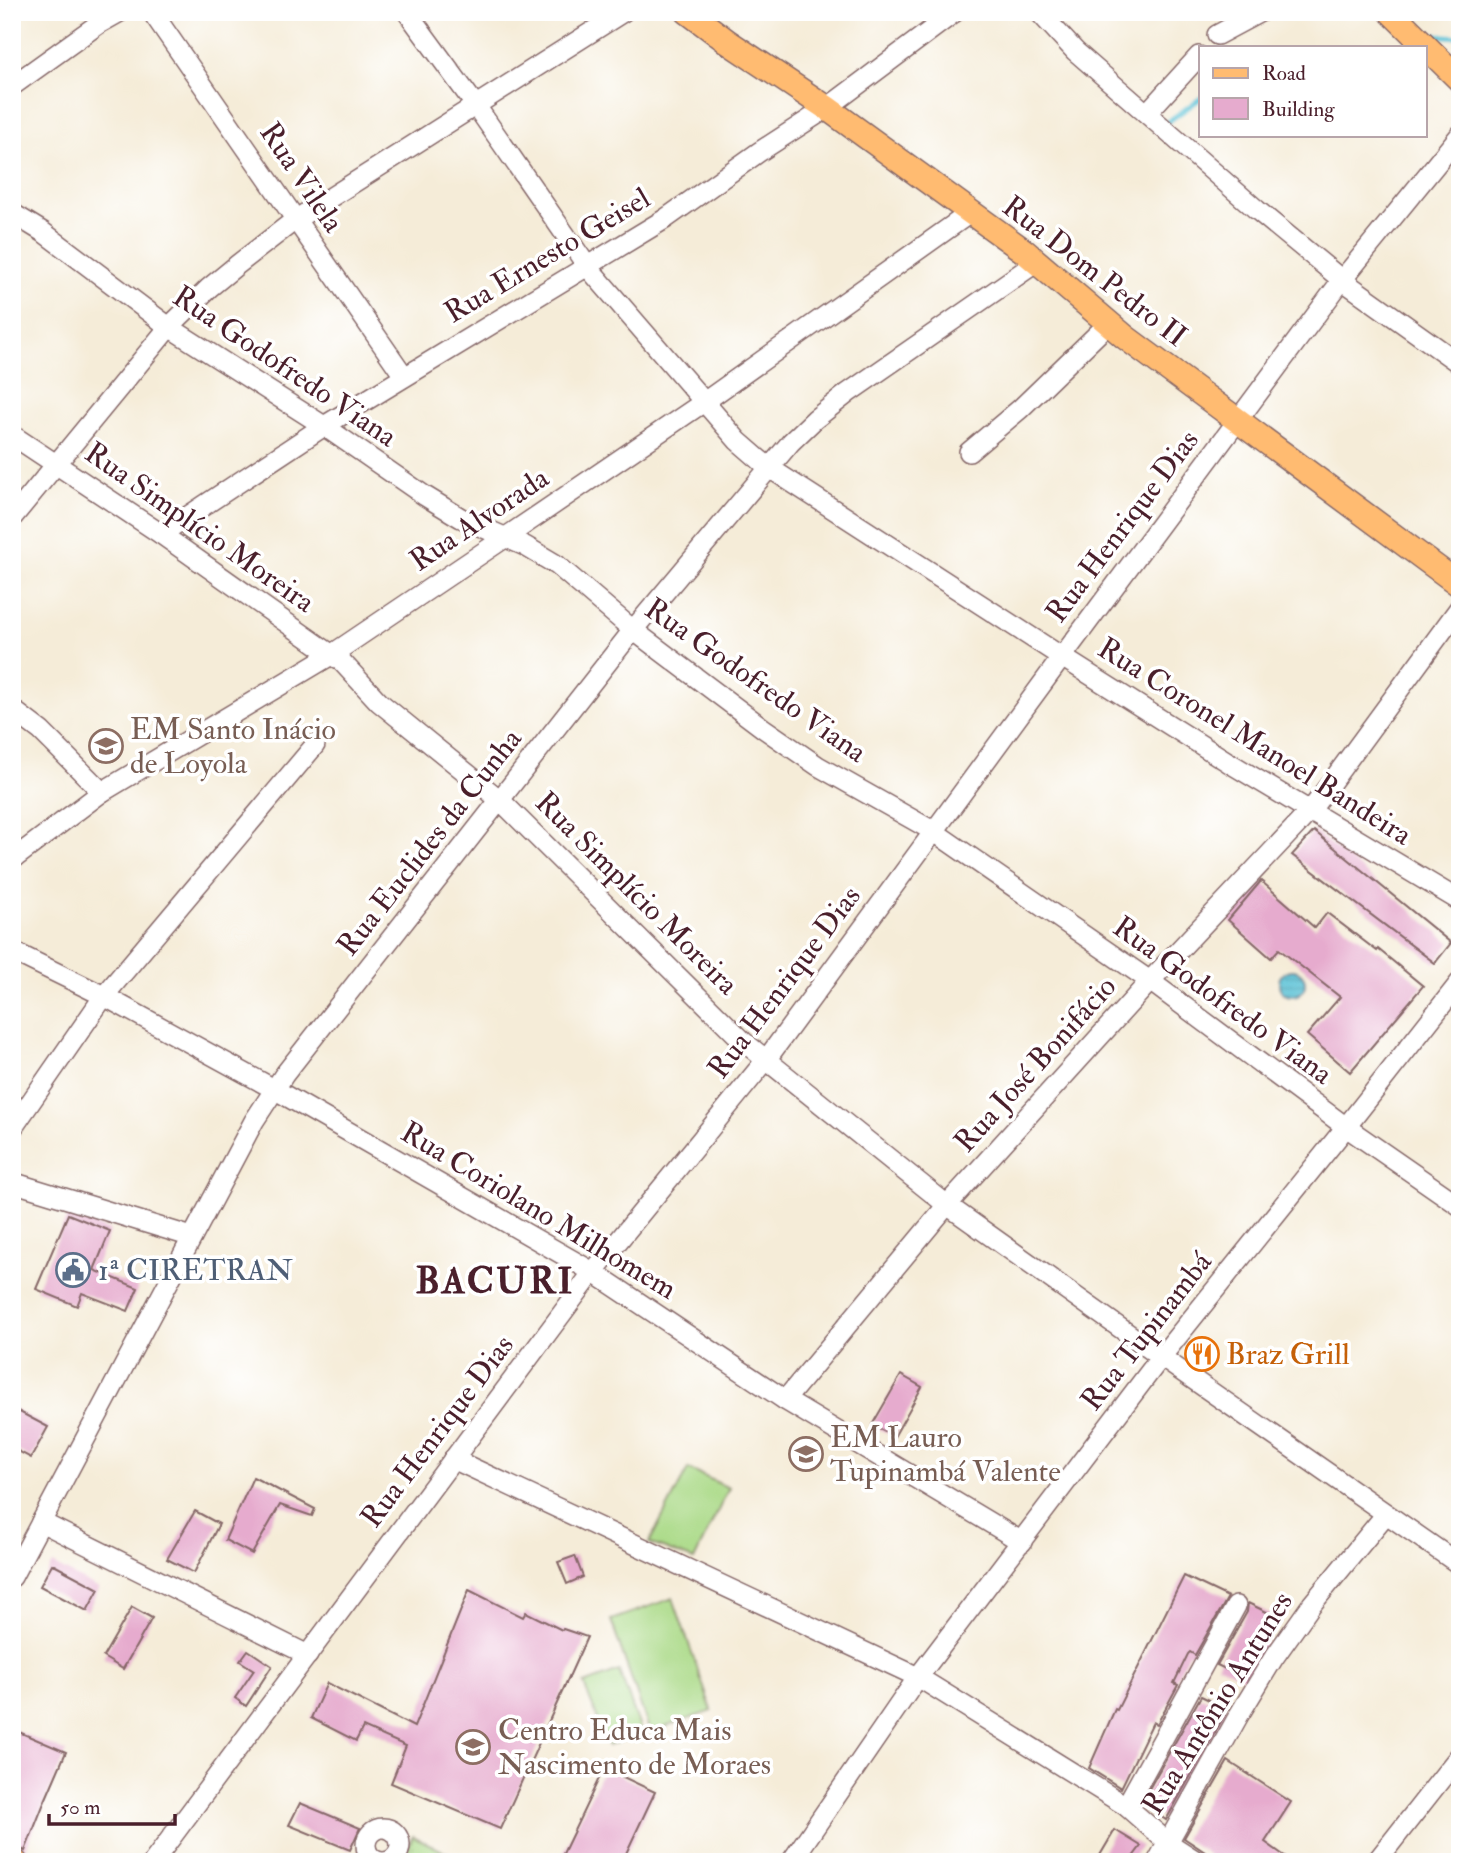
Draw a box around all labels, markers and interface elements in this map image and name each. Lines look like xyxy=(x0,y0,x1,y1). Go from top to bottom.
legend xyxy=(1199,46,1426,136)
text: Road xyxy=(1262,60,1307,87)
text: Building xyxy=(1262,96,1335,123)
street label: Rua Vilela xyxy=(251,115,352,240)
street label: Rua Ernesto Geisel xyxy=(438,179,657,331)
street label: Rua Dom Pedro II xyxy=(995,188,1194,355)
street label: Rua Godofredo Viana xyxy=(166,278,404,455)
street label: Rua Henrique Dias xyxy=(1038,423,1207,630)
street label: Rua Simplício Moreira xyxy=(78,434,322,621)
street label: Rua Alvorada xyxy=(403,459,556,579)
street label: Rua Godofredo Viana xyxy=(638,590,874,771)
street label: Rua Coronel Manoel Bandeira xyxy=(1091,630,1419,854)
place label: EM Santo Inácio de Loyola xyxy=(130,711,336,782)
street label: Rua Euclides da Cunha xyxy=(329,721,530,963)
school or university icon: EM Santo Inácio de Loyola xyxy=(87,727,125,765)
street label: Rua Simplício Moreira xyxy=(527,784,746,1003)
street label: Rua Henrique Dias xyxy=(700,879,869,1086)
street label: Rua Godofredo Viana xyxy=(1106,908,1340,1093)
street label: Rua José Bonifácio xyxy=(947,969,1124,1160)
street label: Rua Coriolano Milhomem xyxy=(394,1113,683,1307)
street label: Rua Tupinambá xyxy=(1073,1244,1220,1418)
public building icon: 1ª CIRETRAN xyxy=(54,1251,92,1289)
place label: 1ª CIRETRAN xyxy=(98,1252,293,1289)
district label: BACURI xyxy=(416,1258,574,1305)
street label: Rua Henrique Dias xyxy=(353,1328,522,1535)
restaurant icon: Braz Grill xyxy=(1183,1335,1221,1373)
place label: Braz Grill xyxy=(1226,1336,1350,1373)
place label: EM Lauro Tupinambá Valente xyxy=(830,1419,1061,1490)
school or university icon: EM Lauro Tupinambá Valente xyxy=(787,1435,825,1473)
street label: Rua Antônio Antunes xyxy=(1134,1585,1301,1821)
place label: Centro Educa Mais Nascimento de Moraes xyxy=(498,1712,771,1783)
school or university icon: Centro Educa Mais Nascimento de Moraes xyxy=(454,1728,492,1766)
scale bar xyxy=(49,1783,175,1827)
text: 50 m xyxy=(60,1794,101,1821)

